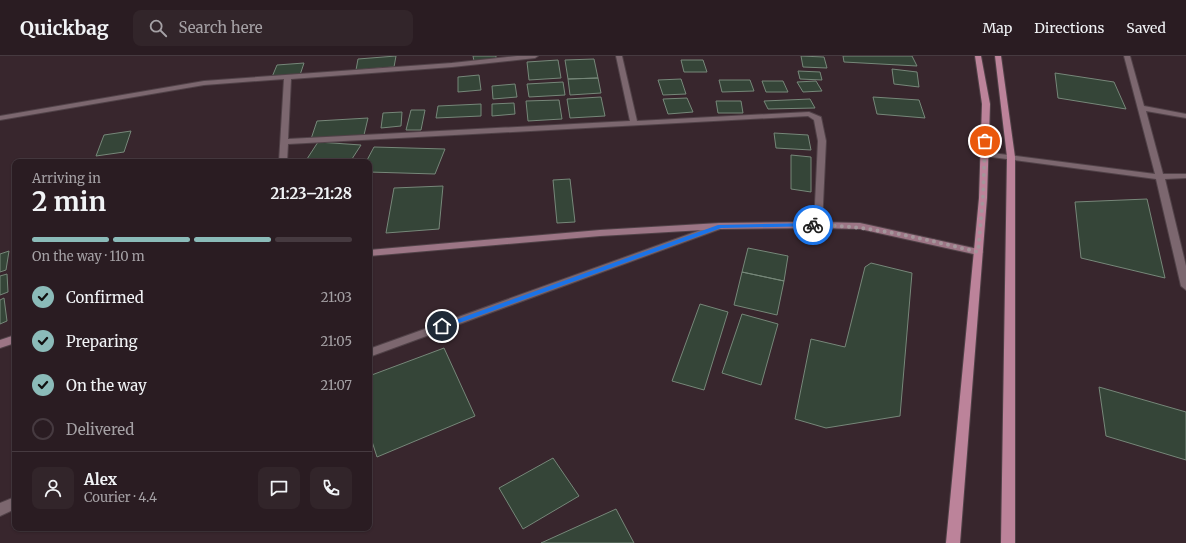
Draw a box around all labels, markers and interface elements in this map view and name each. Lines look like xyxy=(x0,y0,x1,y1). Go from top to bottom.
search box xyxy=(133,10,413,46)
text: Quickbag xyxy=(20,16,109,40)
icon: search xyxy=(147,17,169,39)
text: Search here xyxy=(179,18,263,37)
text: Map xyxy=(982,19,1012,37)
text: Directions xyxy=(1034,19,1104,37)
text: Saved xyxy=(1126,19,1166,37)
pin xyxy=(968,124,1002,158)
icon: bag xyxy=(974,130,996,152)
text: Arriving in xyxy=(32,170,101,187)
text: 21:23–21:28 xyxy=(271,184,352,203)
text: 2 min xyxy=(32,185,106,218)
courier xyxy=(793,205,833,245)
icon: bike xyxy=(802,214,824,236)
text: On the way · 110 m xyxy=(32,248,145,265)
icon: check xyxy=(32,286,54,308)
text: Confirmed xyxy=(66,288,144,307)
text: 21:03 xyxy=(321,289,352,306)
pin xyxy=(425,309,459,343)
icon: home xyxy=(431,315,453,337)
icon: check xyxy=(32,330,54,352)
text: Preparing xyxy=(66,332,138,351)
text: 21:05 xyxy=(320,333,352,350)
icon: check xyxy=(32,374,54,396)
text: On the way xyxy=(66,376,147,395)
text: 21:07 xyxy=(321,377,352,394)
text: Delivered xyxy=(66,420,134,439)
button: person xyxy=(32,467,74,509)
button: chat xyxy=(258,467,300,509)
button: phone xyxy=(310,467,352,509)
text: Alex xyxy=(84,470,117,489)
text: Courier · 4.4 xyxy=(84,489,157,506)

